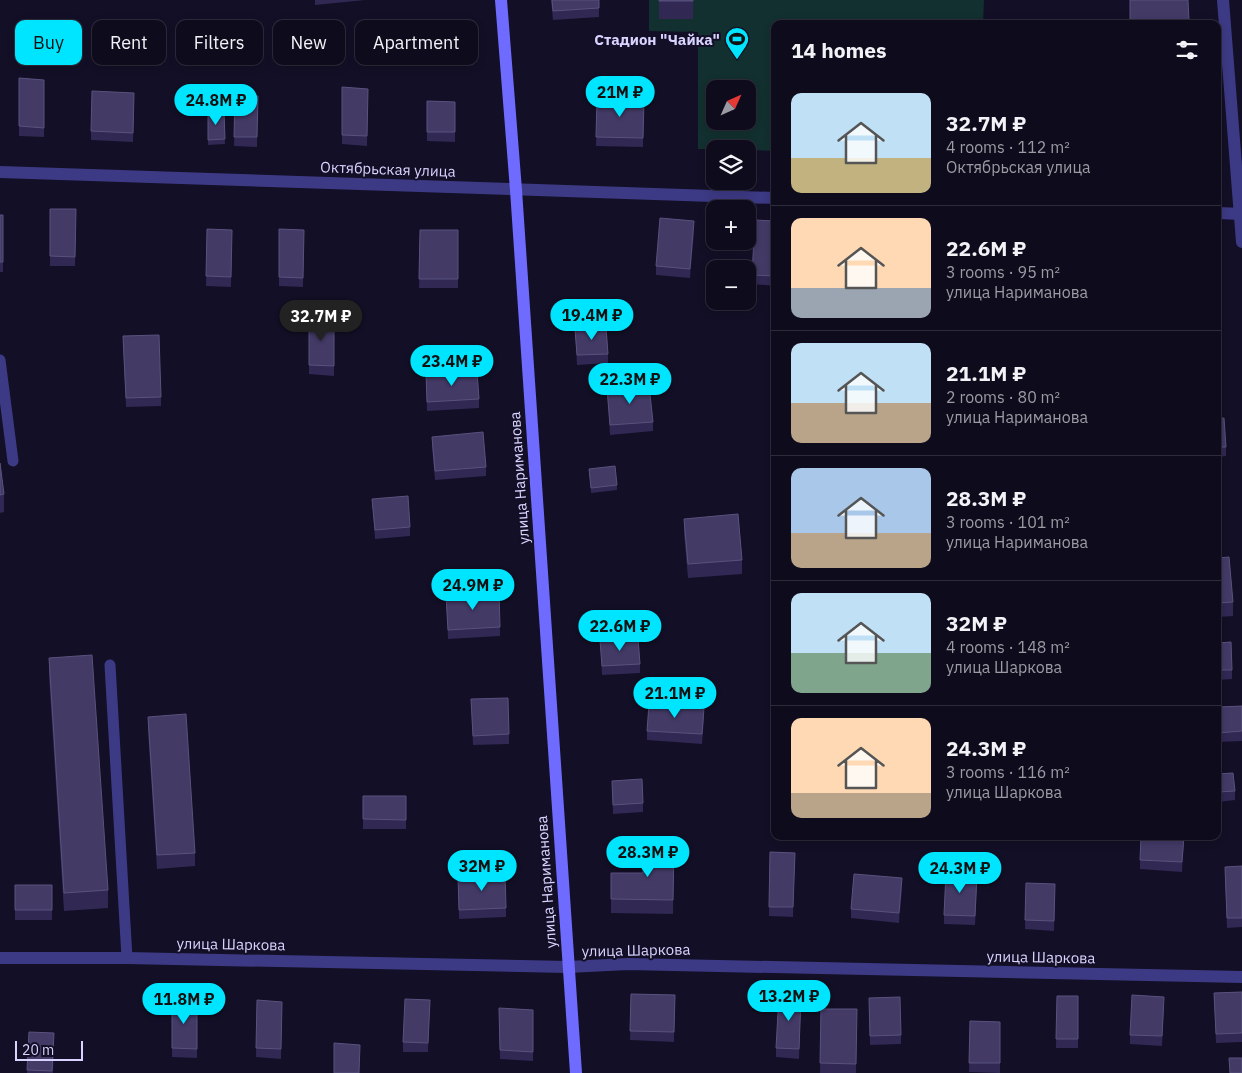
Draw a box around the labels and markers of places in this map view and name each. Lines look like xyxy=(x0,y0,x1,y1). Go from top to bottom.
sports icon: Стадион "Чайка" xyxy=(724,26,750,60)
place label: Стадион "Чайка" xyxy=(594,30,720,49)
pin: 21M ₽ xyxy=(585,76,655,118)
pin: 24.8M ₽ xyxy=(170,84,262,126)
pin: 19.4M ₽ xyxy=(546,298,638,341)
pin: 32.7M ₽ xyxy=(275,300,367,342)
pin: 23.4M ₽ xyxy=(406,344,498,387)
pin: 22.3M ₽ xyxy=(584,362,676,405)
pin: 24.9M ₽ xyxy=(427,568,519,611)
pin: 22.6M ₽ xyxy=(574,610,666,652)
pin: 21.1M ₽ xyxy=(629,676,721,719)
pin: 28.3M ₽ xyxy=(602,836,694,878)
pin: 32M ₽ xyxy=(447,850,517,892)
pin: 24.3M ₽ xyxy=(914,852,1006,894)
pin: 13.2M ₽ xyxy=(743,980,835,1022)
pin: 11.8M ₽ xyxy=(138,982,230,1025)

